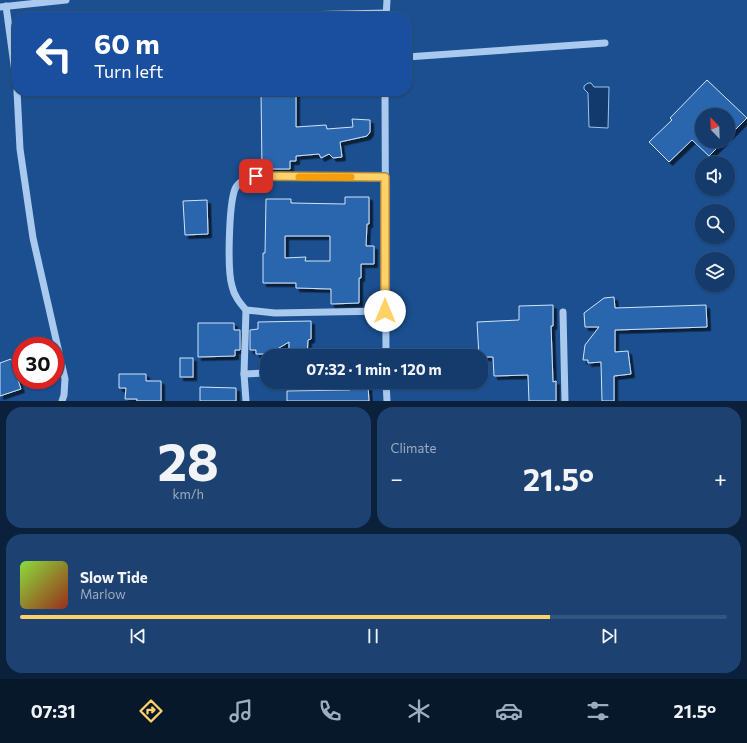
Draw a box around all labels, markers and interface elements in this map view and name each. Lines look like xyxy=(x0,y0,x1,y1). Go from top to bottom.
text: 60 m xyxy=(94,26,160,60)
icon: left xyxy=(28,28,80,80)
text: Turn left xyxy=(94,60,163,82)
north arrow xyxy=(695,108,735,148)
map controls xyxy=(695,108,735,292)
button: sound xyxy=(695,156,735,196)
pin xyxy=(239,159,273,193)
icon: arrive xyxy=(245,165,267,187)
button: search xyxy=(695,204,735,244)
button: layers xyxy=(695,252,735,292)
position arrow xyxy=(364,290,406,332)
speed limit sign: 30 xyxy=(12,337,64,389)
text: 07:32 · 1 min · 120 m xyxy=(306,360,442,378)
text: 28 xyxy=(158,428,219,492)
text: Climate xyxy=(391,440,436,456)
text: 21.5° xyxy=(523,460,594,497)
text: − xyxy=(391,465,403,492)
text: + xyxy=(714,465,727,492)
text: km/h xyxy=(172,486,204,502)
text: Slow Tide xyxy=(80,568,148,586)
text: Marlow xyxy=(80,586,126,602)
icon: previous xyxy=(127,625,149,647)
icon: pause xyxy=(362,625,384,647)
icon: next xyxy=(598,625,620,647)
icon: directions xyxy=(137,697,165,725)
icon: music xyxy=(227,697,255,725)
icon: phone xyxy=(316,697,344,725)
icon: climate xyxy=(405,697,433,725)
icon: car xyxy=(495,697,523,725)
icon: filters xyxy=(584,697,612,725)
text: 07:31 xyxy=(31,700,76,722)
text: 21.5° xyxy=(674,700,716,722)

